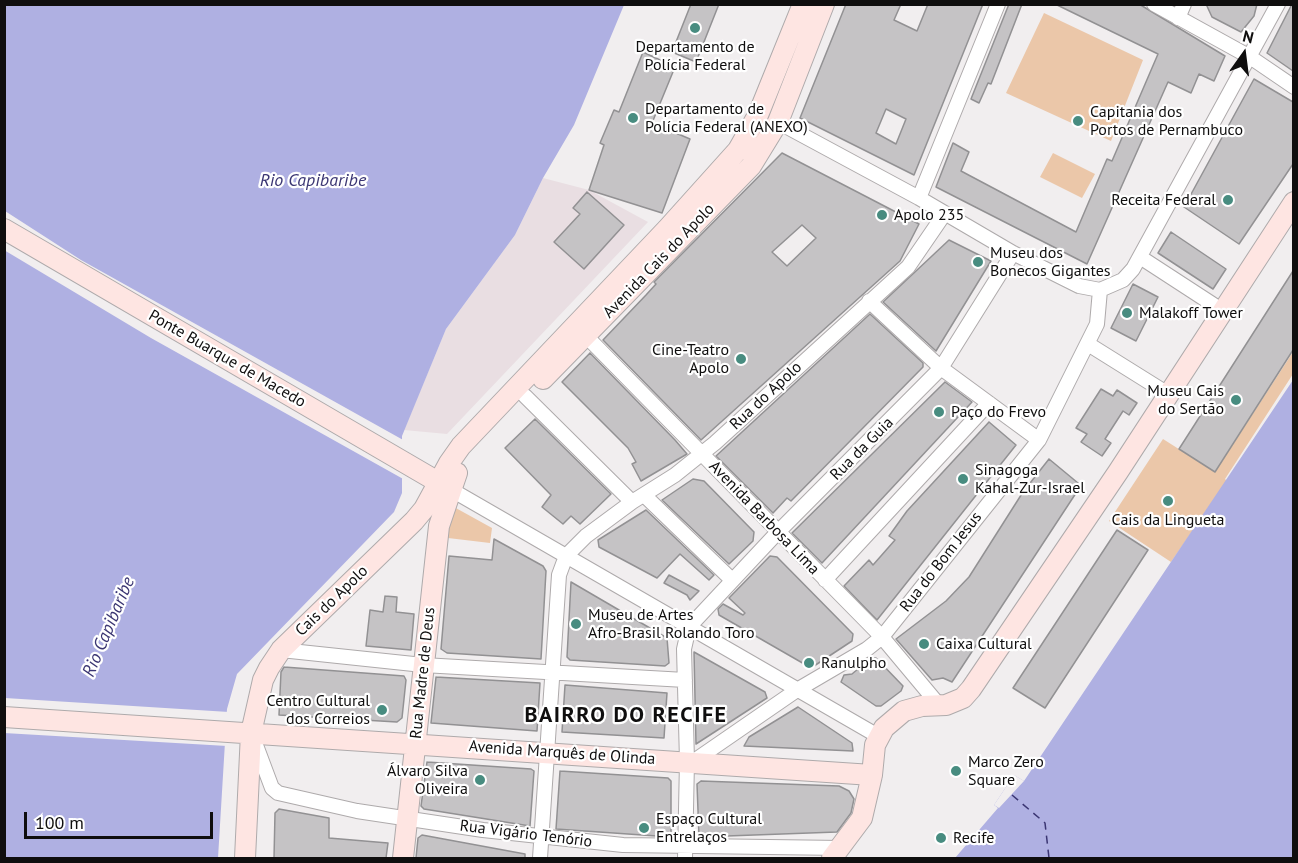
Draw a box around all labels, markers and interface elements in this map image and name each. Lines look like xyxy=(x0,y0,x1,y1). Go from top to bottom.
marker: Departamento de Polícia Federal xyxy=(688,21,702,35)
north arrow xyxy=(1214,24,1274,84)
text: N xyxy=(1241,26,1256,48)
place label: Departamento de Polícia Federal xyxy=(635,37,755,75)
place label: Departamento de Polícia Federal (ANEXO) xyxy=(645,99,808,137)
place label: Capitania dos Portos de Pernambuco xyxy=(1090,102,1243,140)
marker: Departamento de Polícia Federal (ANEXO) xyxy=(626,111,640,125)
marker: Capitania dos Portos de Pernambuco xyxy=(1071,114,1085,128)
water label: Rio Capibaribe xyxy=(260,170,366,192)
place label: Receita Federal xyxy=(1111,190,1216,210)
marker: Receita Federal xyxy=(1221,193,1235,207)
street label: Avenida Cais do Apolo xyxy=(599,200,719,322)
place label: Apolo 235 xyxy=(894,205,964,225)
marker: Apolo 235 xyxy=(875,208,889,222)
place label: Museu dos Bonecos Gigantes xyxy=(990,243,1111,281)
marker: Museu dos Bonecos Gigantes xyxy=(971,255,985,269)
place label: Malakoff Tower xyxy=(1139,303,1243,323)
street label: Ponte Buarque de Macedo xyxy=(145,306,309,412)
marker: Malakoff Tower xyxy=(1120,306,1134,320)
place label: Cine-Teatro Apolo xyxy=(652,340,729,378)
marker: Cine-Teatro Apolo xyxy=(734,352,748,366)
street label: Rua do Apolo xyxy=(726,358,806,434)
place label: Museu Cais do Sertão xyxy=(1147,381,1224,419)
marker: Museu Cais do Sertão xyxy=(1229,393,1243,407)
place label: Paço do Frevo xyxy=(951,402,1046,422)
marker: Paço do Frevo xyxy=(932,405,946,419)
street label: Rua da Guia xyxy=(826,413,898,485)
street label: Avenida Barbosa Lima xyxy=(705,457,823,579)
place label: Sinagoga Kahal-Zur-Israel xyxy=(975,460,1085,498)
marker: Sinagoga Kahal-Zur-Israel xyxy=(956,472,970,486)
marker: Cais da Lingueta xyxy=(1161,494,1175,508)
street label: Rua do Bom Jesus xyxy=(896,508,986,616)
place label: Cais da Lingueta xyxy=(1112,510,1224,530)
street label: Cais do Apolo xyxy=(292,562,372,640)
water label: Rio Capibaribe xyxy=(78,574,140,680)
place label: Museu de Artes Afro-Brasil Rolando Toro xyxy=(588,605,754,643)
street label: Rua Madre de Deus xyxy=(407,606,439,740)
marker: Museu de Artes Afro-Brasil Rolando Toro xyxy=(569,617,583,631)
place label: Caixa Cultural xyxy=(936,634,1032,654)
marker: Caixa Cultural xyxy=(917,637,931,651)
place label: Ranulpho xyxy=(821,653,886,673)
marker: Ranulpho xyxy=(802,656,816,670)
place label: Centro Cultural dos Correios xyxy=(267,691,370,729)
marker: Centro Cultural dos Correios xyxy=(375,703,389,717)
district label: BAIRRO DO RECIFE xyxy=(524,703,728,729)
street label: Avenida Marquês de Olinda xyxy=(468,737,656,769)
place label: Marco Zero Square xyxy=(968,752,1044,790)
place label: Álvaro Silva Oliveira xyxy=(387,761,468,799)
marker: Marco Zero Square xyxy=(949,764,963,778)
marker: Álvaro Silva Oliveira xyxy=(473,773,487,787)
scale bar xyxy=(27,800,216,838)
place label: Espaço Cultural Entrelaços xyxy=(656,809,762,847)
text: 100 m xyxy=(35,811,84,834)
street label: Rua Vigário Tenório xyxy=(459,816,593,852)
marker: Espaço Cultural Entrelaços xyxy=(637,821,651,835)
place label: Recife xyxy=(953,828,994,848)
marker: Recife xyxy=(934,831,948,845)

